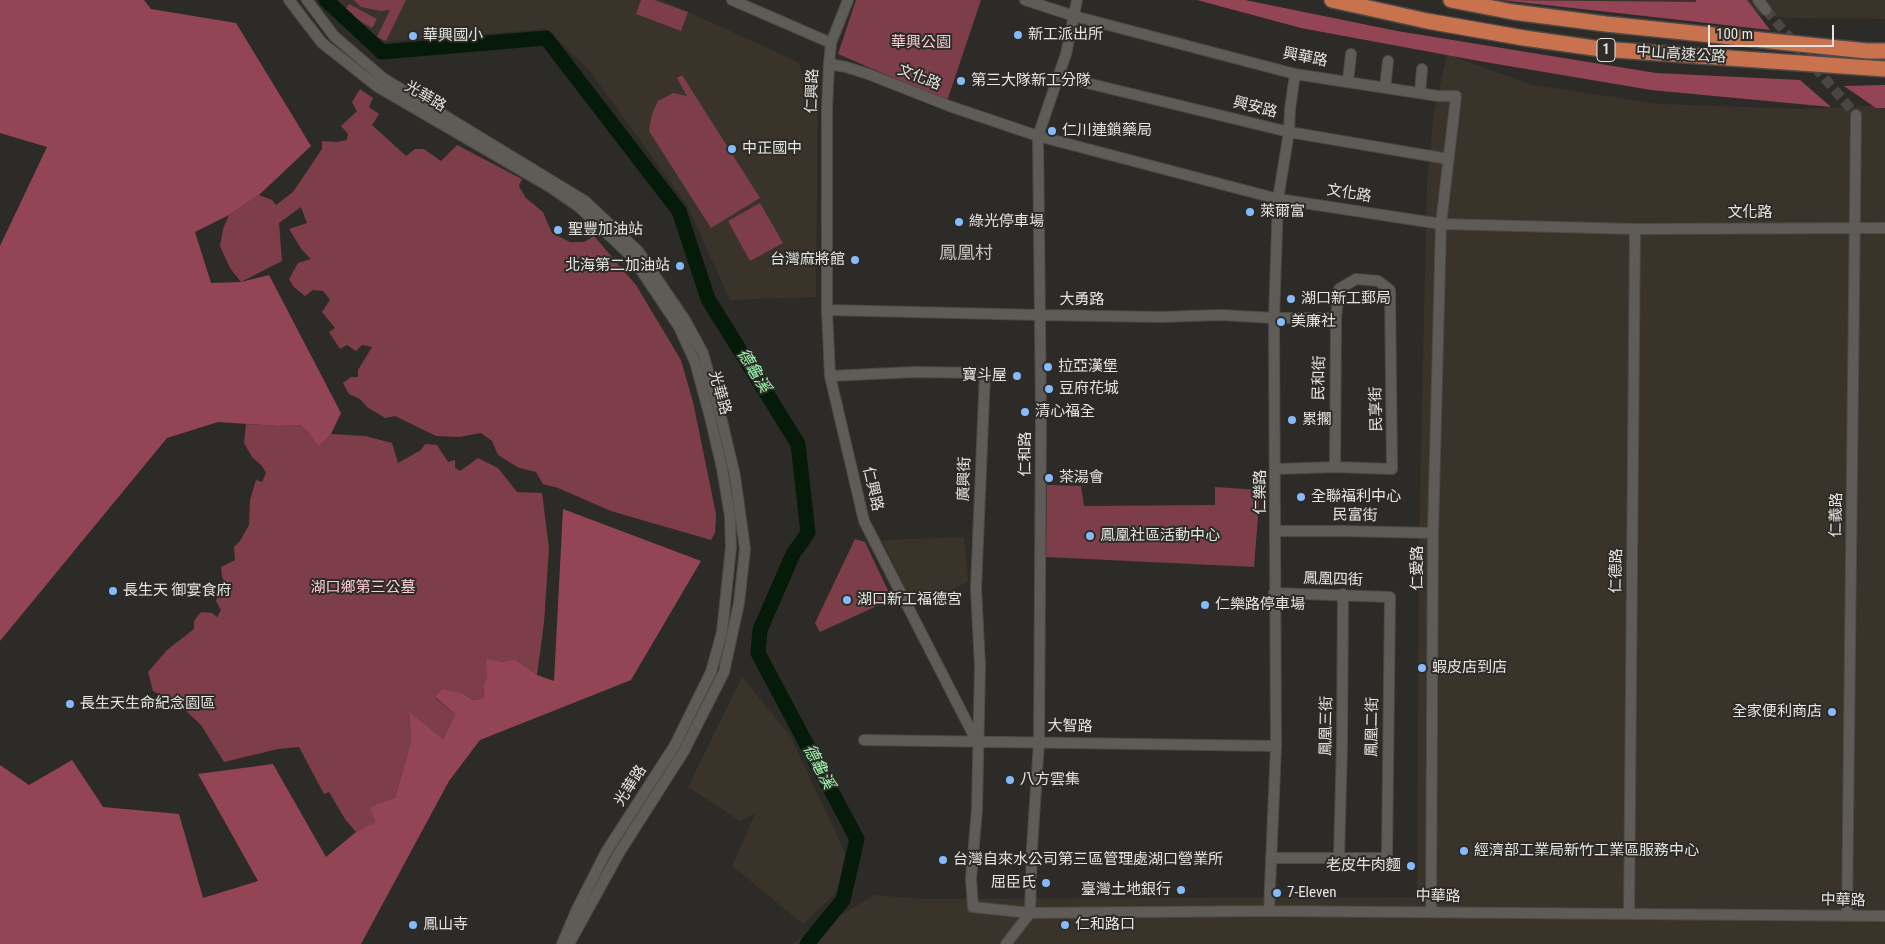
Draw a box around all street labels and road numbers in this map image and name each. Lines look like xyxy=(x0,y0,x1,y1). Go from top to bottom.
road number: 1 xyxy=(1597,38,1615,62)
street label: 中山高速公路 xyxy=(1635,43,1727,67)
street label: 興華路 xyxy=(1281,45,1329,71)
street label: 文化路 xyxy=(895,62,943,94)
street label: 仁興路 xyxy=(803,68,823,114)
street label: 光華路 xyxy=(401,78,449,116)
street label: 興安路 xyxy=(1231,94,1279,122)
street label: 文化路 xyxy=(1325,182,1373,206)
street label: 文化路 xyxy=(1728,204,1772,222)
street label: 大勇路 xyxy=(1060,291,1104,309)
street label: 民和街 xyxy=(1311,355,1329,401)
street label: 光華路 xyxy=(704,369,734,417)
street label: 民享街 xyxy=(1368,386,1386,432)
street label: 仁和路 xyxy=(1017,432,1035,476)
street label: 廣興街 xyxy=(955,456,975,502)
street label: 仁興路 xyxy=(858,465,886,513)
street label: 仁樂路 xyxy=(1252,470,1270,514)
street label: 仁義路 xyxy=(1828,492,1846,538)
street label: 民富街 xyxy=(1332,507,1378,525)
street label: 仁愛路 xyxy=(1409,546,1427,590)
street label: 仁德路 xyxy=(1608,548,1626,594)
street label: 鳳凰四街 xyxy=(1303,570,1363,590)
street label: 鳳凰三街 xyxy=(1317,696,1337,756)
street label: 鳳凰二街 xyxy=(1363,697,1383,757)
street label: 大智路 xyxy=(1047,718,1093,736)
street label: 光華路 xyxy=(611,762,651,810)
street label: 中華路 xyxy=(1415,888,1461,906)
street label: 中華路 xyxy=(1820,892,1866,910)

